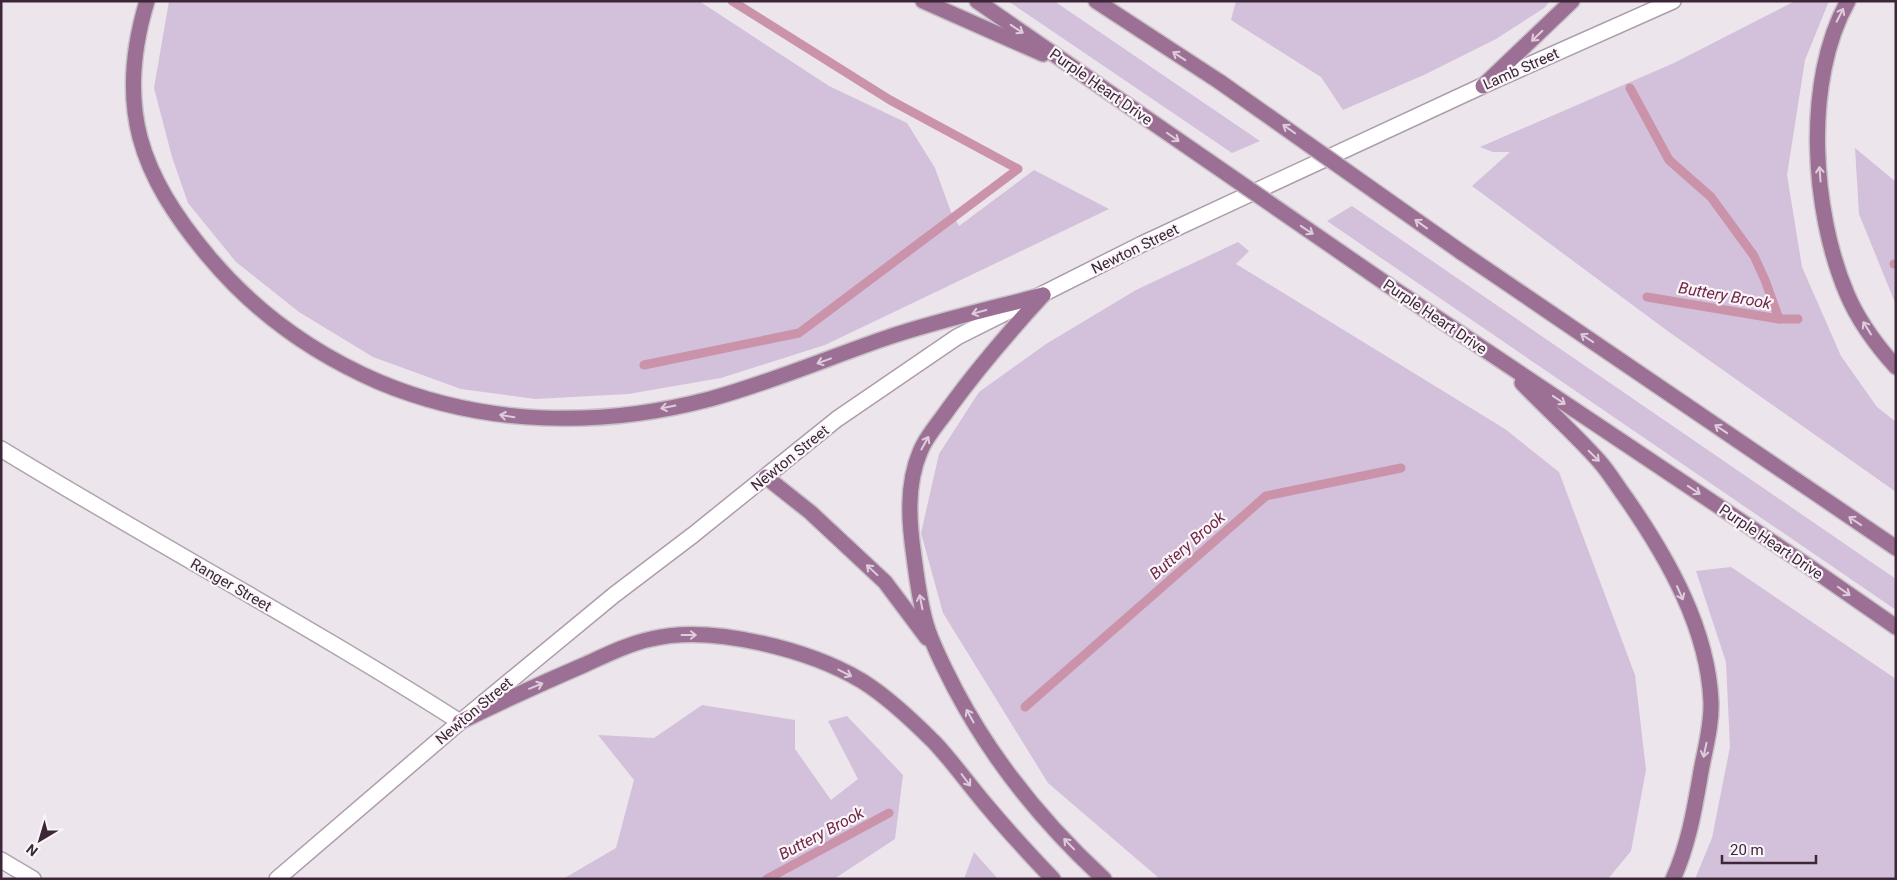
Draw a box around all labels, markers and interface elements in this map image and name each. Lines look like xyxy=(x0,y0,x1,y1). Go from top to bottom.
one-way arrow xyxy=(1836,8,1845,23)
one-way arrow xyxy=(1010,24,1024,34)
one-way arrow xyxy=(1531,30,1544,42)
street label: Lamb Street xyxy=(1480,44,1562,94)
street label: Purple Heart Drive xyxy=(1046,45,1156,129)
one-way arrow xyxy=(1172,50,1186,61)
one-way arrow xyxy=(1282,124,1296,134)
one-way arrow xyxy=(1166,132,1180,142)
one-way arrow xyxy=(1816,167,1825,183)
one-way arrow xyxy=(1415,219,1429,229)
street label: Newton Street xyxy=(1088,220,1182,278)
one-way arrow xyxy=(1299,225,1313,235)
street label: Purple Heart Drive xyxy=(1380,276,1490,358)
water label: Buttery Brook xyxy=(1677,278,1774,313)
one-way arrow xyxy=(971,308,987,317)
one-way arrow xyxy=(1862,321,1872,335)
one-way arrow xyxy=(1580,333,1594,343)
one-way arrow xyxy=(817,357,832,366)
one-way arrow xyxy=(1552,395,1566,405)
one-way arrow xyxy=(661,403,677,412)
one-way arrow xyxy=(499,411,515,421)
street label: Newton Street xyxy=(747,421,833,495)
one-way arrow xyxy=(1714,424,1728,434)
one-way arrow xyxy=(921,436,930,451)
one-way arrow xyxy=(1588,450,1600,462)
one-way arrow xyxy=(1687,485,1701,495)
street label: Purple Heart Drive xyxy=(1716,501,1826,583)
water label: Buttery Brook xyxy=(1146,507,1230,583)
one-way arrow xyxy=(1849,516,1863,526)
street label: Ranger Street xyxy=(187,555,275,615)
one-way arrow xyxy=(866,564,879,576)
one-way arrow xyxy=(1676,585,1686,600)
one-way arrow xyxy=(1837,586,1851,596)
one-way arrow xyxy=(916,595,926,611)
one-way arrow xyxy=(680,630,696,640)
one-way arrow xyxy=(837,669,852,678)
street label: Newton Street xyxy=(432,674,516,748)
one-way arrow xyxy=(528,680,543,690)
one-way arrow xyxy=(965,709,975,724)
one-way arrow xyxy=(1700,741,1709,757)
one-way arrow xyxy=(960,773,971,786)
water label: Buttery Brook xyxy=(775,803,868,864)
north arrow xyxy=(15,815,65,865)
scale bar xyxy=(1722,832,1816,864)
one-way arrow xyxy=(1063,838,1075,851)
text: N xyxy=(23,841,41,860)
text: 20 m xyxy=(1730,841,1764,859)

